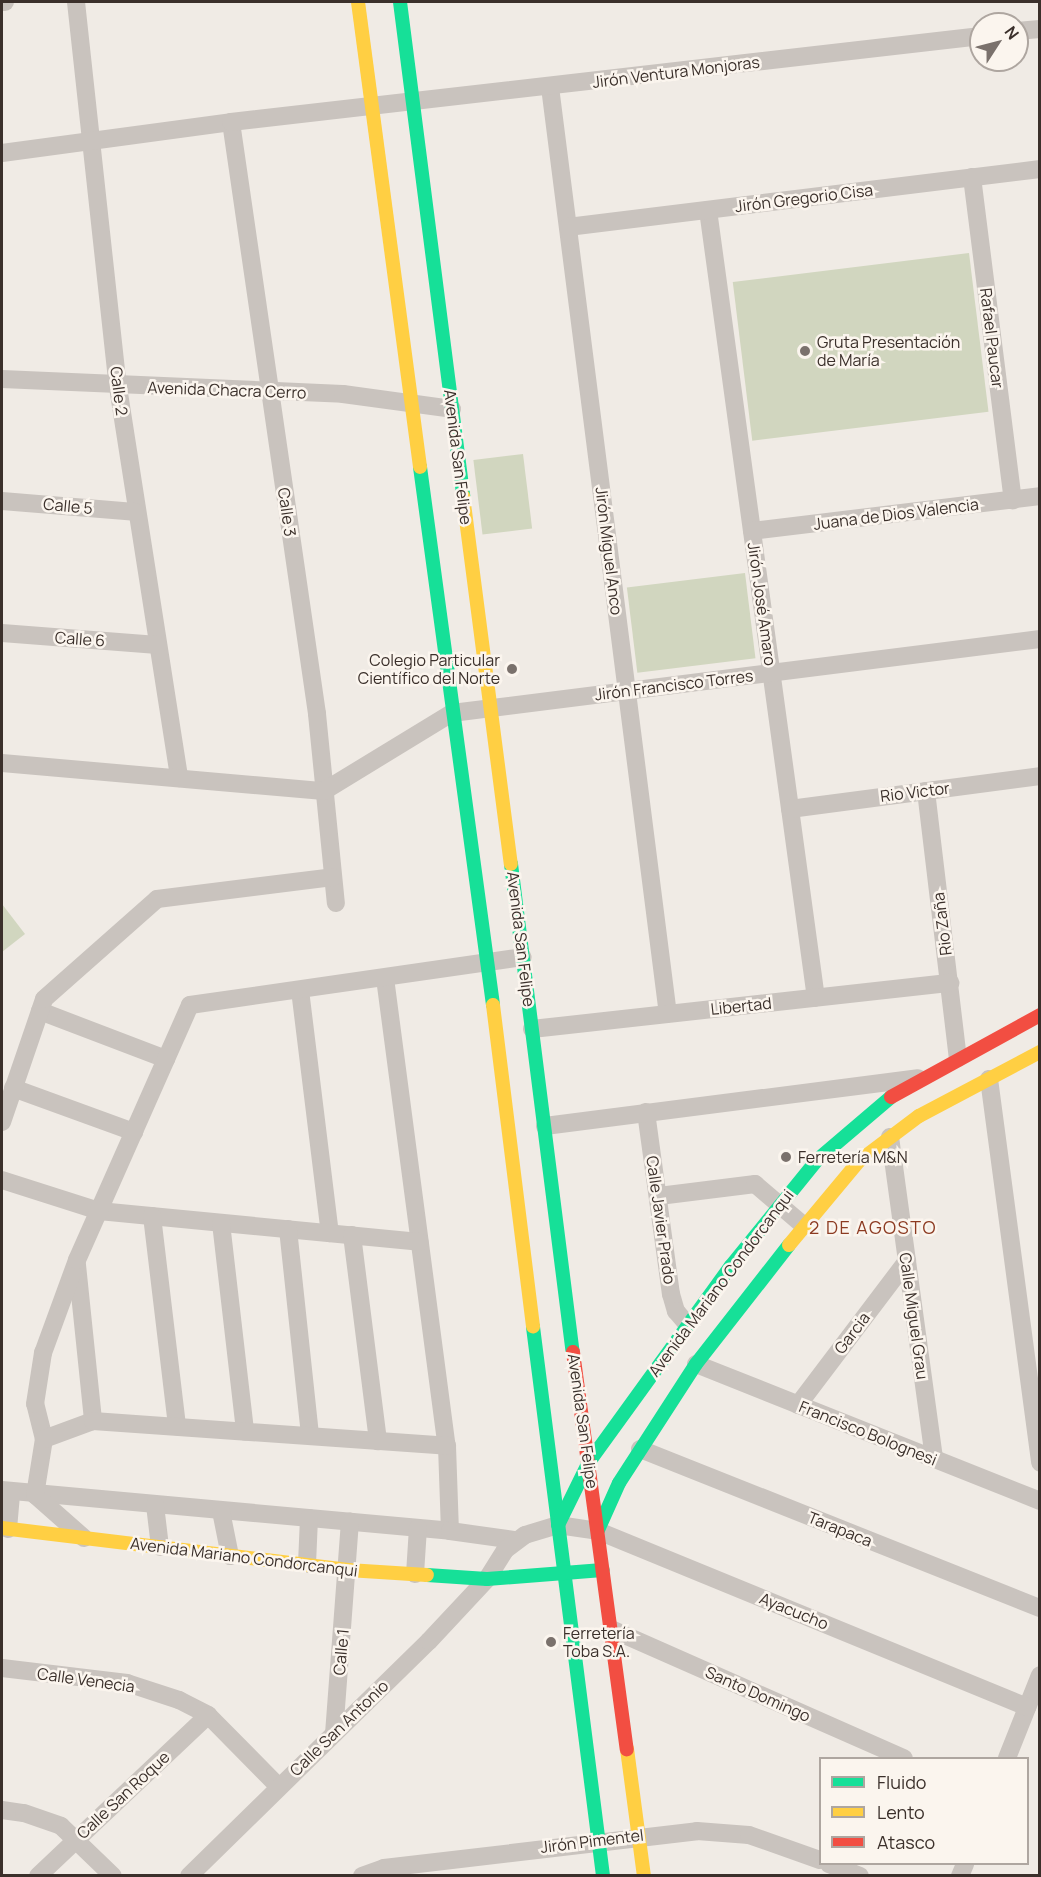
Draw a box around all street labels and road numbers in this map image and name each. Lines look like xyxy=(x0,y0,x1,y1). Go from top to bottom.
street label: Jirón Ventura Monjoras xyxy=(591,52,761,92)
street label: Jirón Gregorio Cisa xyxy=(734,180,874,216)
street label: Rafael Paucar xyxy=(976,287,1008,389)
street label: Calle 2 xyxy=(106,365,132,417)
street label: Avenida Chacra Cerro xyxy=(147,378,307,402)
street label: Avenida San Felipe xyxy=(440,388,476,526)
street label: Calle 3 xyxy=(274,486,300,538)
street label: Jirón Miguel Anco xyxy=(592,486,626,616)
street label: Calle 5 xyxy=(42,494,94,518)
street label: Juana de Dios Valencia xyxy=(812,494,980,534)
street label: Jirón José Amaro xyxy=(744,541,780,667)
street label: Calle 6 xyxy=(54,628,106,650)
street label: Jirón Francisco Torres xyxy=(594,666,754,704)
street label: Rio Victor xyxy=(879,778,951,806)
street label: Avenida San Felipe xyxy=(503,870,539,1008)
street label: Rio Zaña xyxy=(929,891,955,957)
street label: Libertad xyxy=(710,993,772,1019)
street label: Calle Javier Prado xyxy=(642,1155,680,1285)
street label: Avenida Mariano Condorcanqui xyxy=(644,1186,798,1380)
street label: Calle Miguel Grau xyxy=(896,1251,932,1381)
street label: Garcia xyxy=(830,1308,874,1358)
street label: Avenida San Felipe xyxy=(564,1352,602,1490)
street label: Francisco Bolognesi xyxy=(796,1397,940,1469)
street label: Tarapaca xyxy=(805,1507,875,1551)
street label: Avenida Mariano Condorcanqui xyxy=(129,1534,359,1580)
street label: Ayacucho xyxy=(757,1589,831,1633)
street label: Calle 1 xyxy=(329,1628,353,1676)
street label: Santo Domingo xyxy=(702,1662,814,1726)
street label: Calle Venecia xyxy=(36,1664,136,1696)
street label: Calle San Antonio xyxy=(286,1676,392,1780)
street label: Calle San Roque xyxy=(73,1747,173,1843)
street label: Jirón Pimentel xyxy=(539,1825,645,1857)

